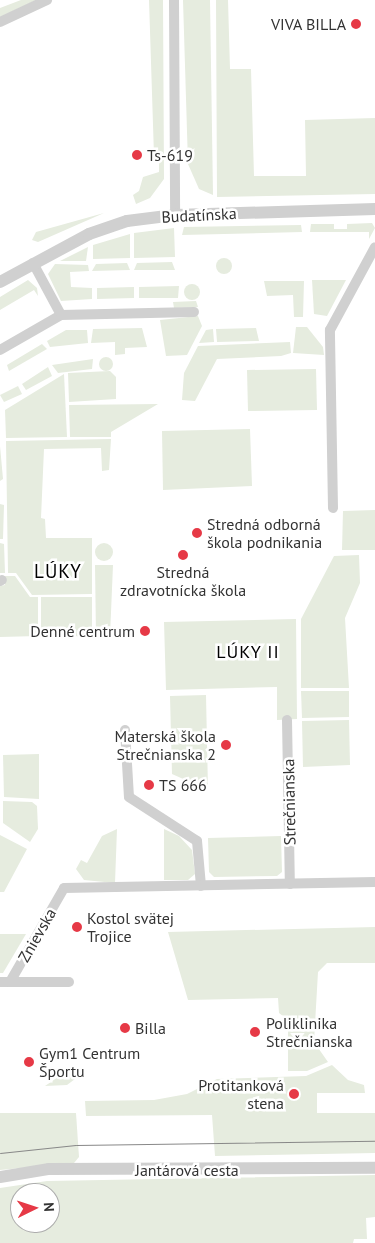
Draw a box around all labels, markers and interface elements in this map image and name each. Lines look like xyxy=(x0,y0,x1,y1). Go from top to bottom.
place label: VIVA BILLA xyxy=(270,14,346,34)
marker: VIVA BILLA xyxy=(350,18,362,30)
place label: Ts-619 xyxy=(147,145,193,165)
marker: Ts-619 xyxy=(131,149,143,161)
street label: Budatínska xyxy=(161,203,237,227)
place label: Stredná odborná škola podnikania xyxy=(207,514,322,552)
marker: Stredná odborná škola podnikania xyxy=(191,527,203,539)
marker: Stredná zdravotnícka škola xyxy=(177,549,189,561)
district label: LÚKY xyxy=(34,561,82,583)
place label: Stredná zdravotnícka škola xyxy=(120,562,246,600)
place label: Denné centrum xyxy=(30,621,135,641)
marker: Denné centrum xyxy=(139,625,151,637)
district label: LÚKY II xyxy=(215,641,281,663)
place label: Materská škola Strečnianska 2 xyxy=(115,726,216,764)
marker: Materská škola Strečnianska 2 xyxy=(220,739,232,751)
street label: Strečnianska xyxy=(279,759,299,845)
place label: TS 666 xyxy=(159,775,207,795)
marker: TS 666 xyxy=(143,779,155,791)
street label: Znievska xyxy=(14,905,60,965)
place label: Kostol svätej Trojice xyxy=(87,908,174,946)
marker: Kostol svätej Trojice xyxy=(71,921,83,933)
place label: Poliklinika Strečnianska xyxy=(266,1013,353,1051)
place label: Billa xyxy=(135,1018,166,1038)
marker: Billa xyxy=(119,1022,131,1034)
marker: Poliklinika Strečnianska xyxy=(248,1025,262,1039)
place label: Gym1 Centrum Športu xyxy=(39,1043,140,1081)
marker: Gym1 Centrum Športu xyxy=(23,1056,35,1068)
place label: Protitanková stena xyxy=(198,1075,284,1113)
marker: Protitanková stena xyxy=(288,1088,300,1100)
street label: Jantárová cesta xyxy=(135,1160,239,1180)
north arrow xyxy=(10,1183,60,1233)
text: N xyxy=(40,1202,58,1212)

